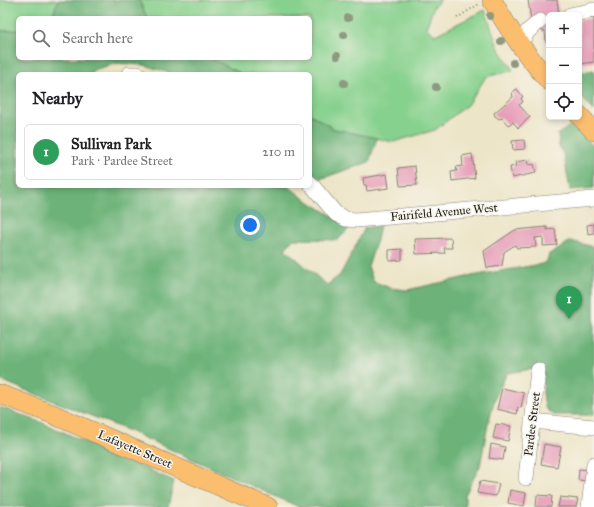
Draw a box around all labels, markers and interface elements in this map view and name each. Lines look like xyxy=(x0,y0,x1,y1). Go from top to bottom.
map controls xyxy=(546,12,582,120)
button: + xyxy=(546,12,582,48)
search box xyxy=(16,16,312,60)
icon: search xyxy=(30,27,52,49)
text: Search here xyxy=(62,29,133,47)
button: − xyxy=(546,48,582,84)
button: locate xyxy=(546,84,582,120)
text: Nearby xyxy=(32,88,83,109)
text: Sullivan Park xyxy=(71,135,152,153)
text: 1 xyxy=(43,144,49,160)
text: 210 m xyxy=(262,144,295,160)
text: Park · Pardee Street xyxy=(71,153,173,169)
street label: Fairifeld Avenue West xyxy=(390,200,499,224)
your location xyxy=(240,215,260,235)
pin: 1 xyxy=(556,286,582,319)
street label: Pardee Street xyxy=(521,390,543,457)
street label: Lafayette Street xyxy=(96,427,175,471)

